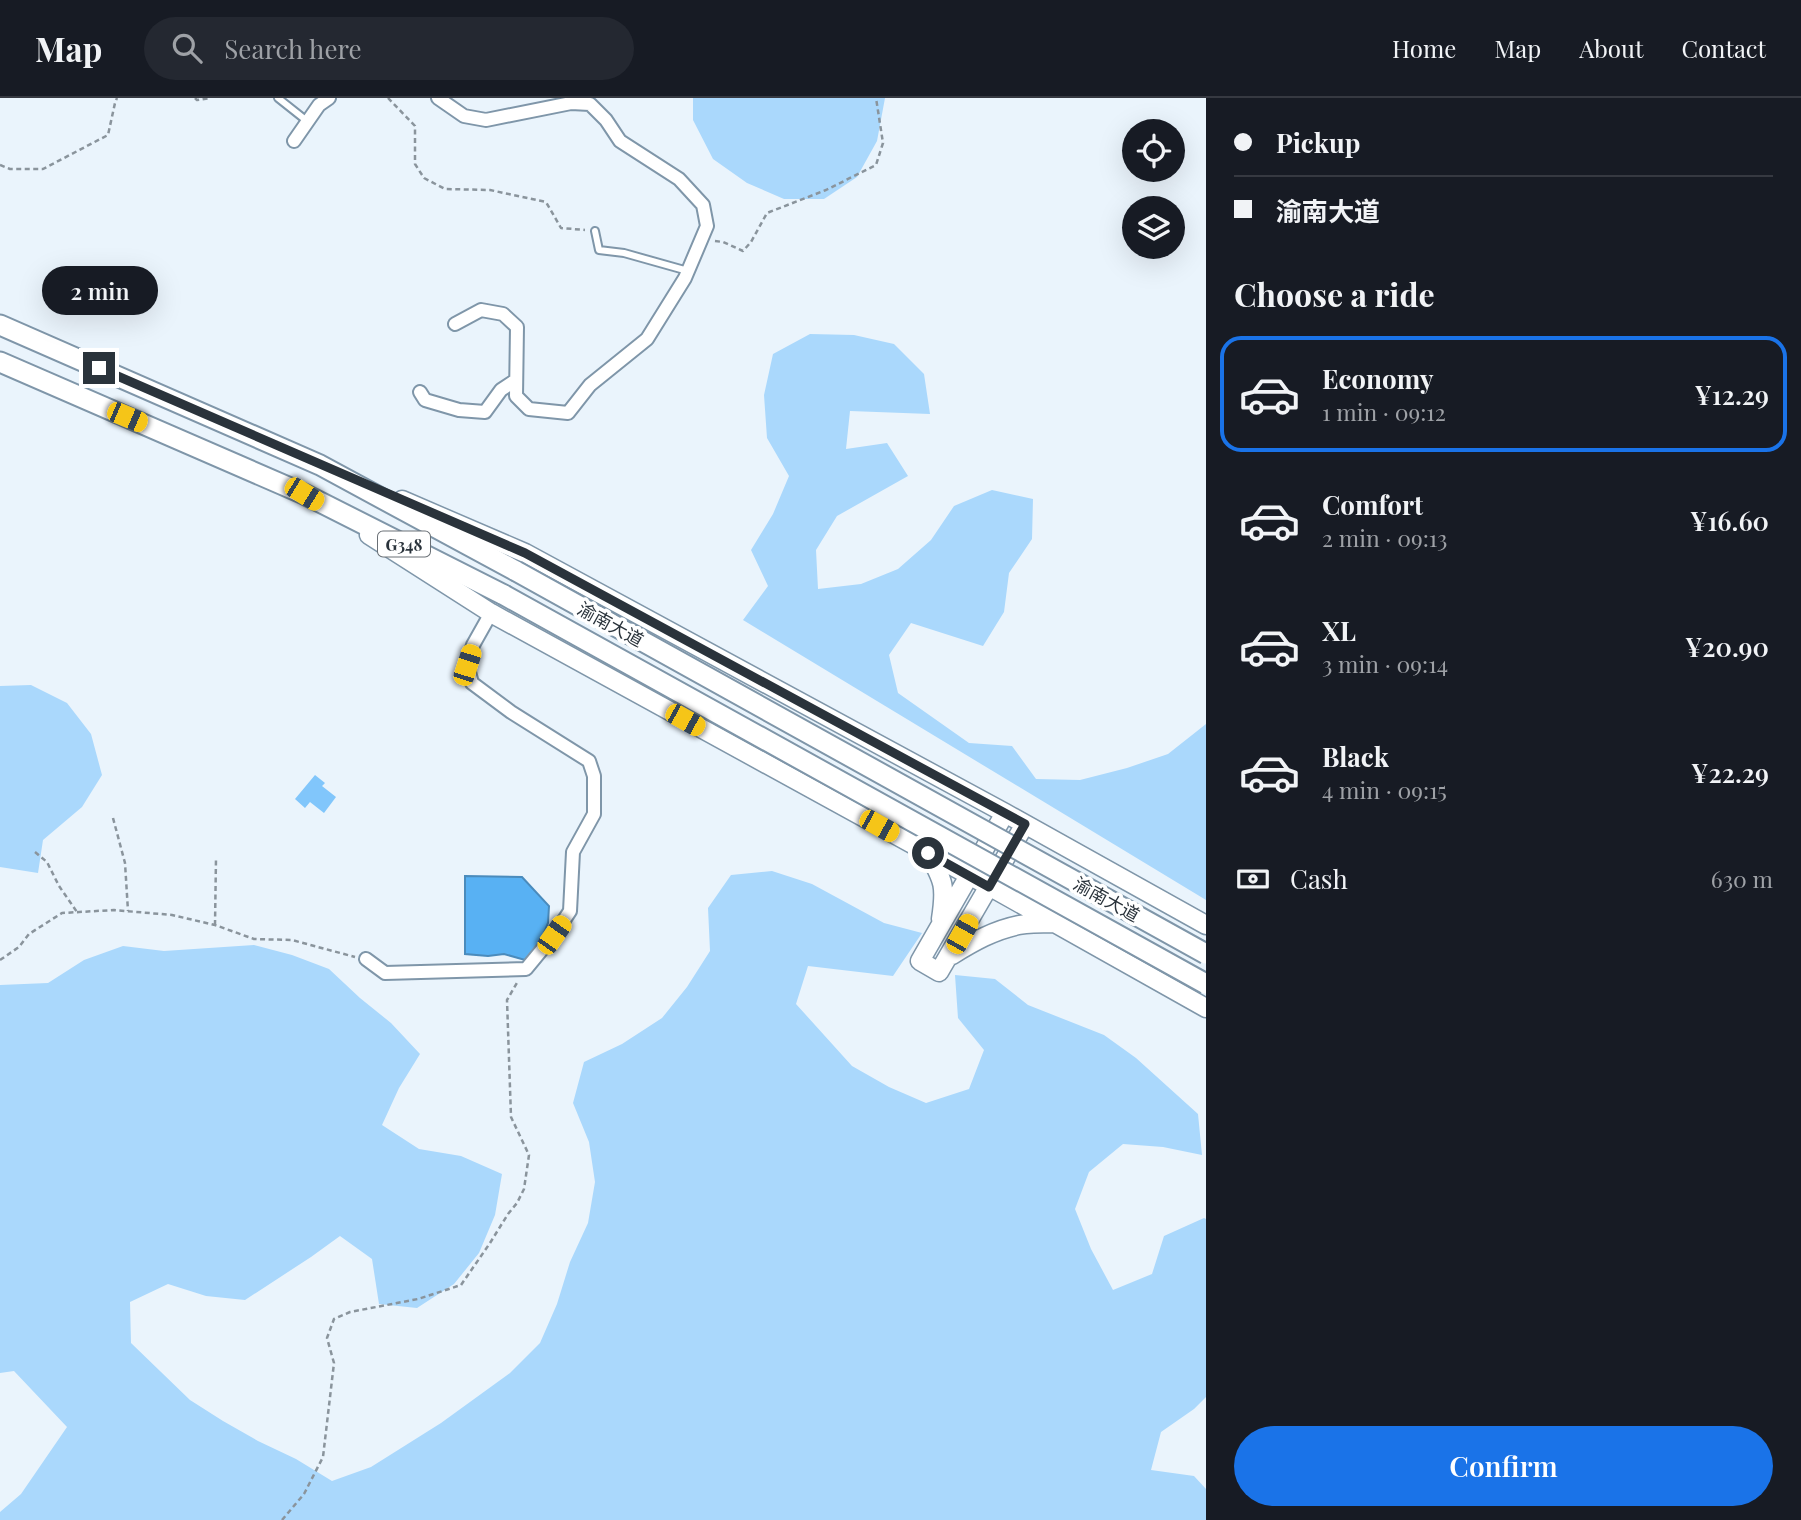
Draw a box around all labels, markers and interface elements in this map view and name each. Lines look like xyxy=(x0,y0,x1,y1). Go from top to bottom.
search box xyxy=(144,17,634,80)
text: Map xyxy=(35,26,102,70)
icon: search xyxy=(168,29,206,67)
text: Search here xyxy=(224,31,362,66)
text: Home xyxy=(1392,32,1456,64)
text: Map xyxy=(1494,32,1541,64)
text: About xyxy=(1579,32,1643,64)
text: Contact xyxy=(1681,32,1766,64)
map controls xyxy=(1122,119,1185,259)
button: locate xyxy=(1122,119,1185,182)
text: Pickup xyxy=(1276,125,1360,160)
text: 渝南大道 xyxy=(1276,193,1380,228)
button: layers xyxy=(1122,196,1185,259)
callout: 2 min xyxy=(41,266,157,316)
text: Choose a ride xyxy=(1234,272,1435,315)
text: 2 min xyxy=(71,275,129,306)
route end xyxy=(83,352,115,384)
text: Economy xyxy=(1322,361,1433,396)
icon: car xyxy=(1238,363,1301,426)
text: ¥12.29 xyxy=(1694,377,1769,412)
text: 1 min · 09:12 xyxy=(1322,396,1446,427)
car xyxy=(104,399,151,435)
car xyxy=(281,474,328,514)
text: Comfort xyxy=(1322,487,1423,522)
icon: car xyxy=(1238,489,1301,552)
text: ¥16.60 xyxy=(1690,503,1769,538)
text: 2 min · 09:13 xyxy=(1322,522,1447,553)
road number: G348 xyxy=(378,532,430,556)
street label: 渝南大道 xyxy=(574,596,648,652)
text: XL xyxy=(1322,613,1356,648)
icon: car xyxy=(1238,615,1301,678)
text: ¥20.90 xyxy=(1685,629,1769,664)
car xyxy=(451,642,484,688)
text: 3 min · 09:14 xyxy=(1322,648,1448,679)
car xyxy=(662,701,709,739)
text: Black xyxy=(1322,739,1389,774)
icon: car xyxy=(1238,741,1301,804)
text: ¥22.29 xyxy=(1691,755,1769,790)
text: 4 min · 09:15 xyxy=(1322,774,1447,805)
car xyxy=(856,807,903,845)
route start xyxy=(912,837,944,869)
icon: cash xyxy=(1234,860,1272,898)
text: Cash xyxy=(1290,861,1348,896)
text: 630 m xyxy=(1711,863,1773,894)
street label: 渝南大道 xyxy=(1070,871,1144,927)
car xyxy=(943,911,982,957)
car xyxy=(534,912,575,958)
button: Confirm xyxy=(1234,1426,1773,1506)

